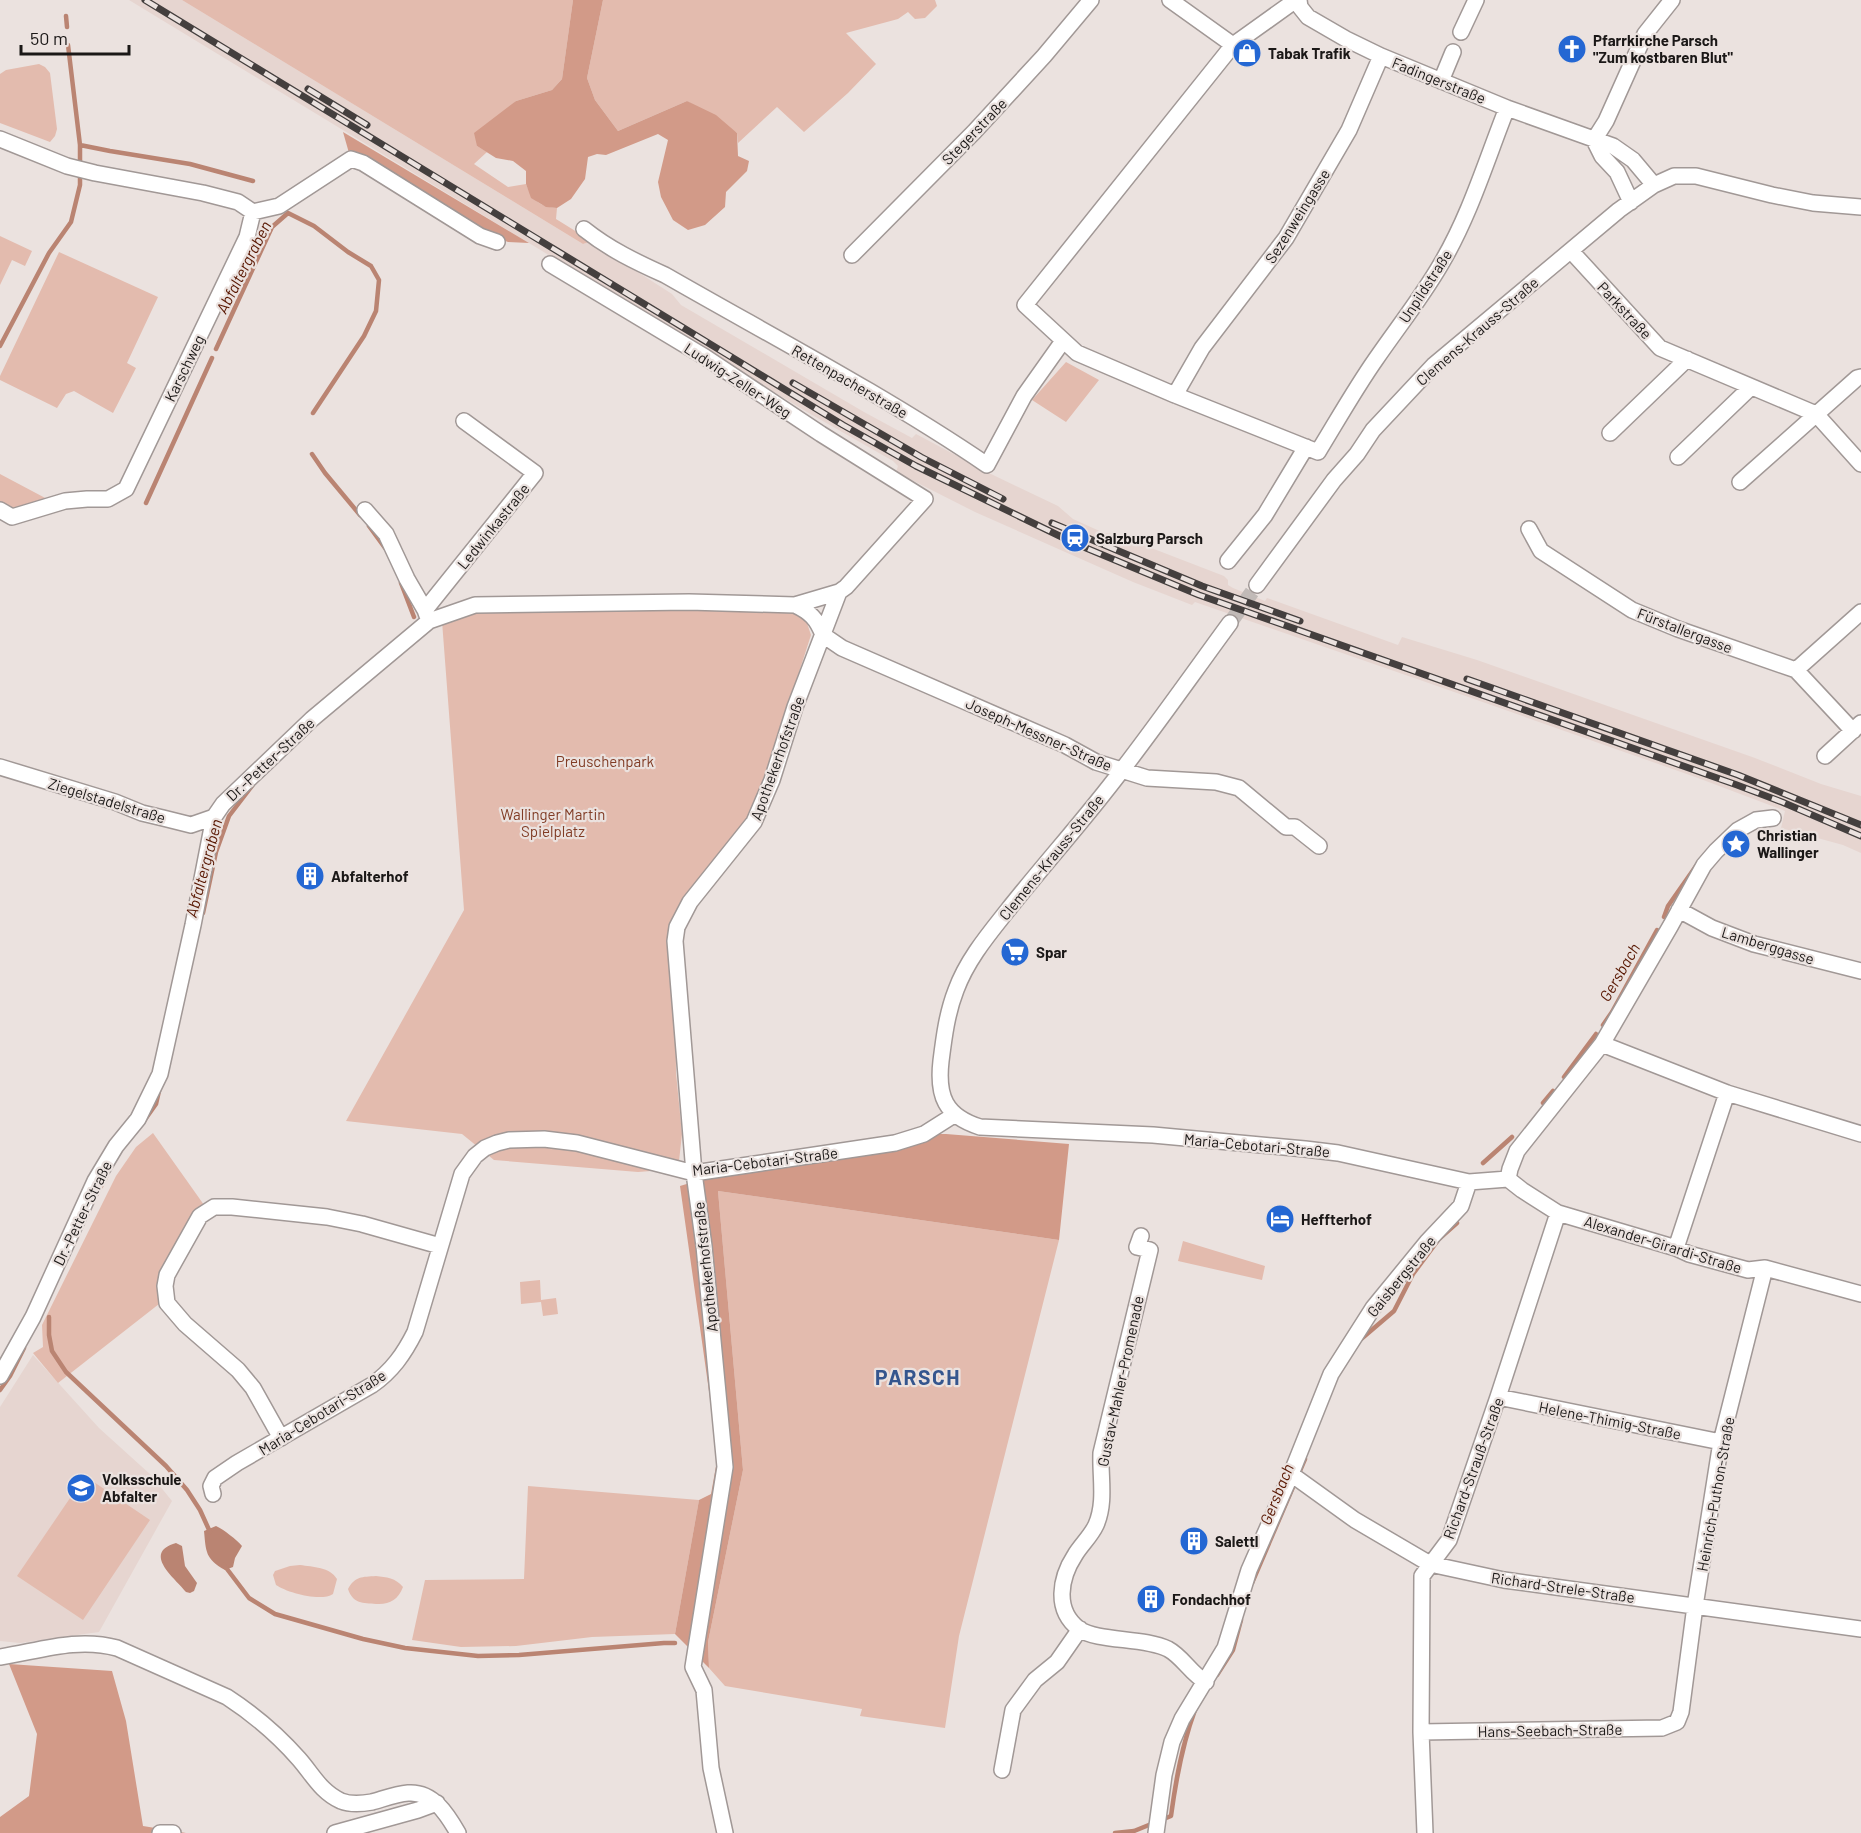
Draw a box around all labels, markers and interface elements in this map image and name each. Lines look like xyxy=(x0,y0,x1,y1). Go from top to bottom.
scale bar xyxy=(21,18,129,56)
text: 50 m xyxy=(30,27,68,49)
place label: Pfarrkirche Parsch "Zum kostbaren Blut" xyxy=(1593,31,1734,66)
church icon: Pfarrkirche Parsch "Zum kostbaren Blut" xyxy=(1556,33,1588,65)
shop icon: Tabak Trafik xyxy=(1231,37,1263,69)
place label: Tabak Trafik xyxy=(1268,44,1351,62)
street label: Fadingerstraße xyxy=(1390,53,1488,107)
street label: Stegerstraße xyxy=(938,94,1010,168)
street label: Sezenweingasse xyxy=(1261,166,1333,266)
water label: Abfaltergraben xyxy=(212,218,274,316)
street label: Unpildstraße xyxy=(1395,246,1455,326)
street label: Clemens-Krauss-Straße xyxy=(1412,273,1542,389)
street label: Parkstraße xyxy=(1594,278,1656,342)
street label: Karschweg xyxy=(160,332,208,404)
street label: Ludwig-Zeller-Weg xyxy=(681,339,795,421)
street label: Rettenpacherstraße xyxy=(789,340,911,422)
street label: Ledwinkastraße xyxy=(453,480,533,572)
station icon: Salzburg Parsch xyxy=(1059,522,1091,554)
place label: Salzburg Parsch xyxy=(1096,529,1203,547)
street label: Fürstallergasse xyxy=(1635,604,1735,656)
street label: Apothekerhofstraße xyxy=(746,693,808,823)
street label: Joseph-Messner-Straße xyxy=(963,694,1115,774)
street label: Dr.-Petter-Straße xyxy=(222,713,318,805)
park label: Preuschenpark xyxy=(556,752,655,770)
street label: Ziegelstadelstraße xyxy=(46,774,168,826)
street label: Clemens-Krauss-Straße xyxy=(995,791,1107,923)
park label: Wallinger Martin Spielplatz xyxy=(501,805,605,840)
water label: Abfaltergraben xyxy=(181,817,225,919)
place label: Christian Wallinger xyxy=(1757,826,1819,861)
place icon: Christian Wallinger xyxy=(1720,828,1752,860)
building icon: Abfalterhof xyxy=(294,860,326,892)
place label: Abfalterhof xyxy=(331,867,409,885)
street label: Lamberggasse xyxy=(1720,922,1816,968)
supermarket icon: Spar xyxy=(999,936,1031,968)
water label: Gersbach xyxy=(1595,939,1643,1005)
place label: Spar xyxy=(1036,943,1067,961)
street label: Maria-Cebotari-Straße xyxy=(1183,1130,1331,1160)
street label: Maria-Cebotari-Straße xyxy=(691,1143,839,1179)
street label: Dr.-Petter-Straße xyxy=(49,1158,115,1268)
street label: Apothekerhofstraße xyxy=(689,1201,721,1333)
hotel icon: Heffterhof xyxy=(1264,1203,1296,1235)
place label: Heffterhof xyxy=(1301,1210,1372,1228)
street label: Alexander-Girardi-Straße xyxy=(1582,1211,1744,1277)
street label: Gaisbergstraße xyxy=(1363,1232,1439,1320)
street label: Gustav-Mahler-Promenade xyxy=(1093,1294,1147,1468)
district label: PARSCH xyxy=(875,1364,961,1389)
street label: Maria-Cebotari-Straße xyxy=(255,1366,389,1458)
street label: Richard-Strauß-Straße xyxy=(1439,1395,1507,1541)
street label: Helene-Thimig-Straße xyxy=(1537,1397,1683,1443)
street label: Heinrich-Puthon-Straße xyxy=(1693,1415,1737,1573)
water label: Gersbach xyxy=(1255,1461,1297,1527)
place label: Volksschule Abfalter xyxy=(102,1470,182,1505)
school or university icon: Volksschule Abfalter xyxy=(65,1472,97,1504)
building icon: Salettl xyxy=(1178,1525,1210,1557)
place label: Salettl xyxy=(1215,1532,1259,1550)
street label: Richard-Strele-Straße xyxy=(1490,1568,1636,1606)
building icon: Fondachhof xyxy=(1135,1583,1167,1615)
place label: Fondachhof xyxy=(1172,1590,1251,1608)
street label: Hans-Seebach-Straße xyxy=(1478,1720,1622,1740)

